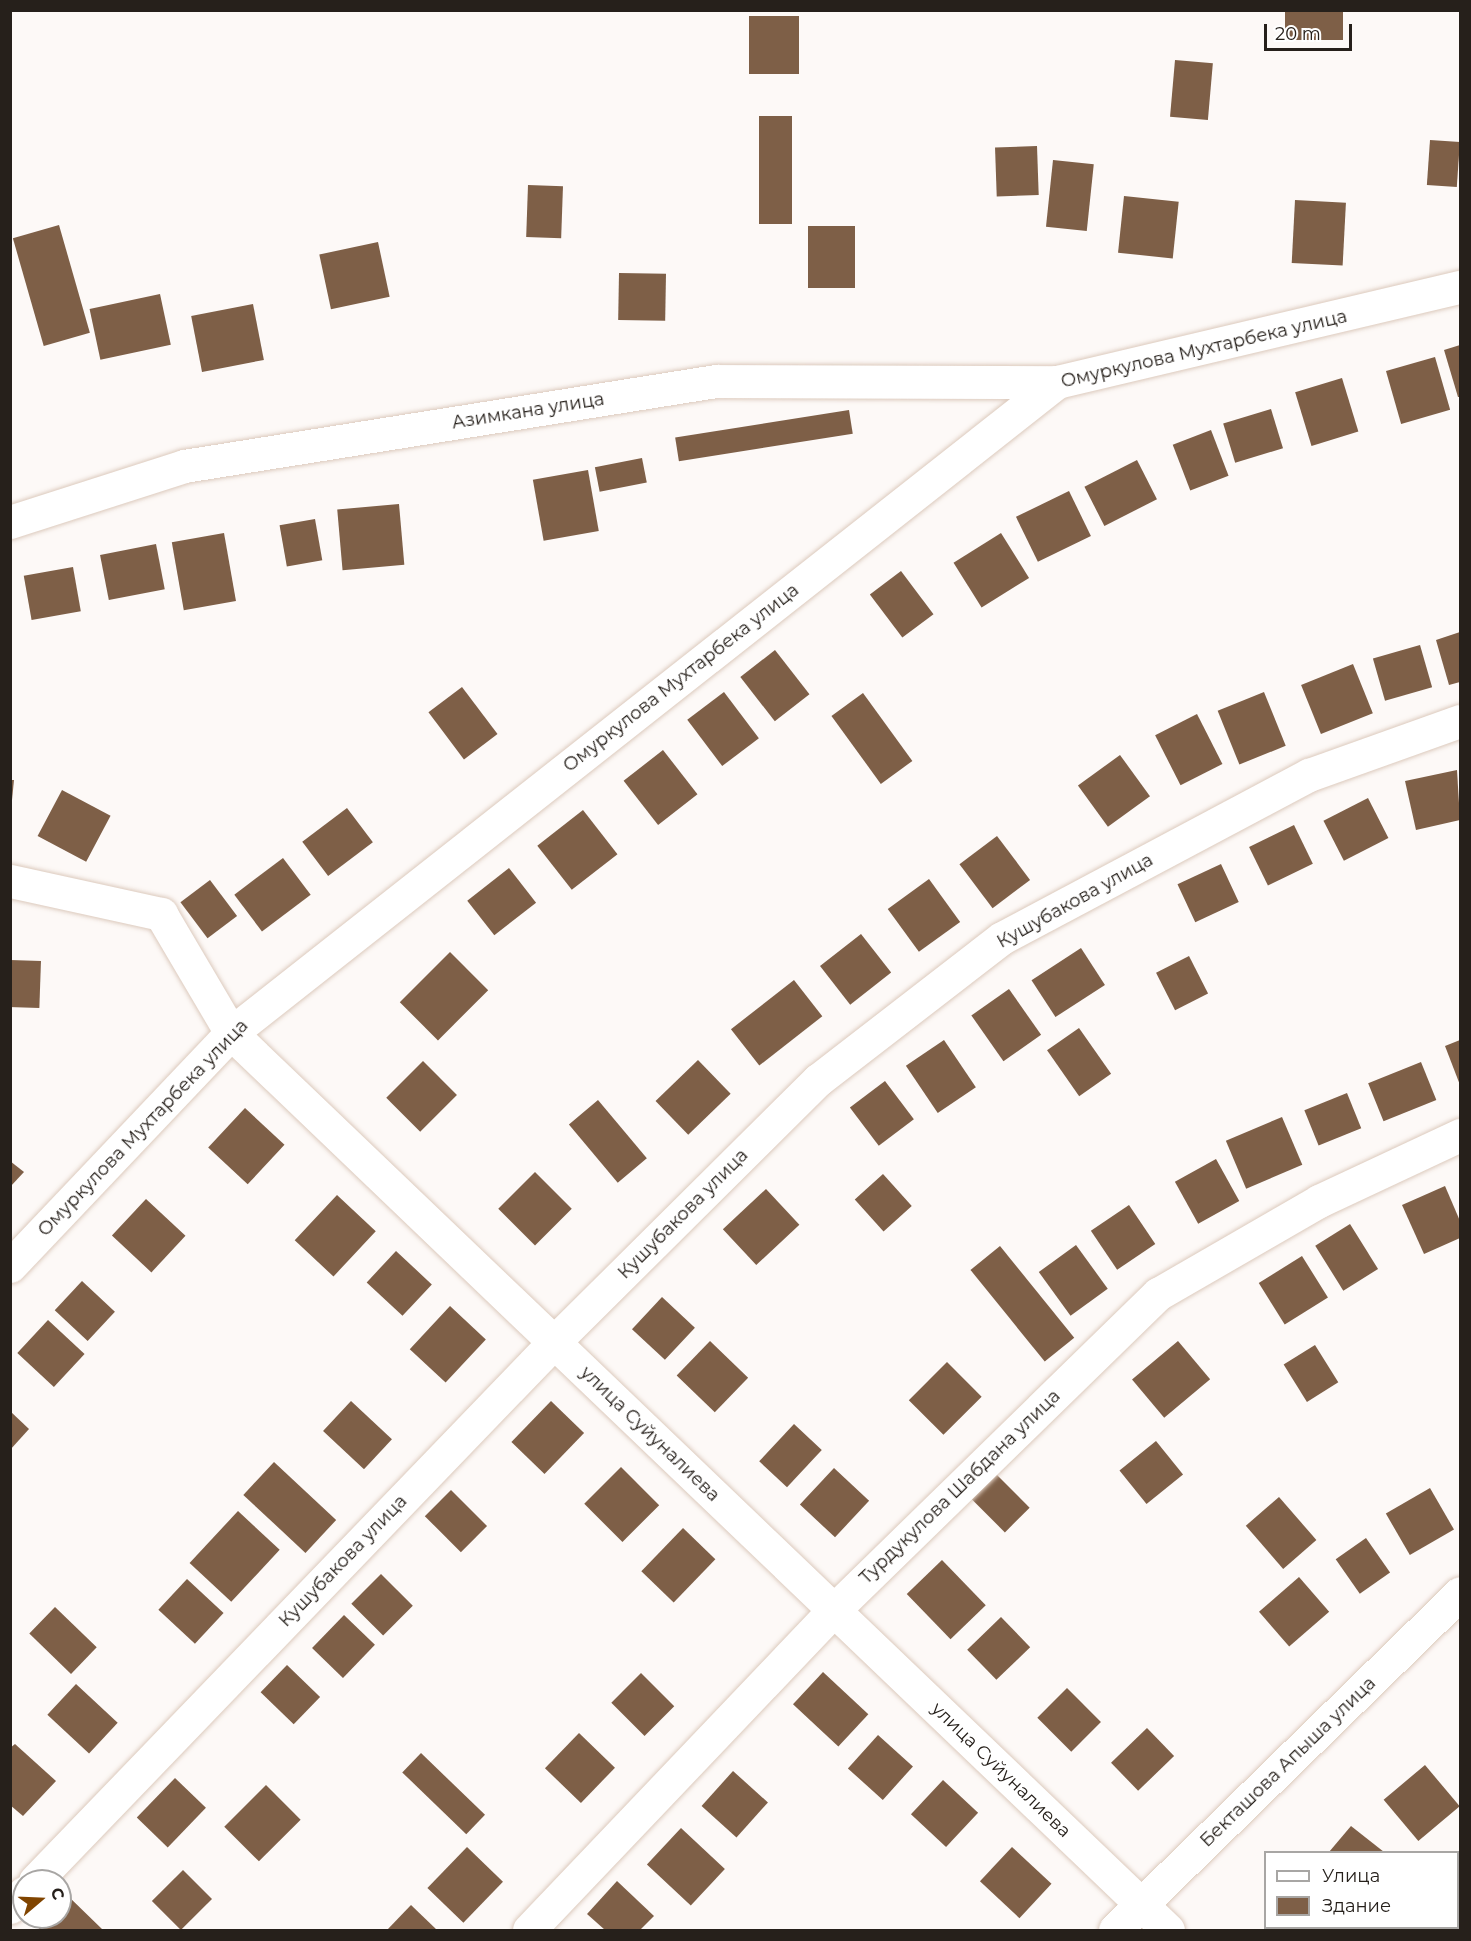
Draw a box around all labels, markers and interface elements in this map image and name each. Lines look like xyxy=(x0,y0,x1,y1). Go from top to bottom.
scale bar xyxy=(1267,12,1356,50)
text: 20 m xyxy=(1275,23,1321,45)
street label: Омуркулова Мухтарбека улица xyxy=(1059,306,1349,392)
street label: Азимкана улица xyxy=(450,388,606,434)
street label: Омуркулова Мухтарбека улица xyxy=(559,579,803,777)
street label: Кушубакова улица xyxy=(993,849,1157,953)
street label: Омуркулова Мухтарбека улица xyxy=(33,1015,253,1241)
street label: Кушубакова улица xyxy=(613,1144,753,1284)
street label: улица Суйуналиева xyxy=(576,1362,724,1506)
street label: Турдукулова Шабдана улица xyxy=(855,1385,1065,1589)
street label: Кушубакова улица xyxy=(274,1491,412,1631)
street label: Бекташова Апыша улица xyxy=(1196,1672,1380,1852)
street label: улица Суйуналиева xyxy=(927,1698,1075,1842)
legend xyxy=(1264,1851,1459,1929)
text: Улица xyxy=(1322,1865,1380,1887)
north arrow xyxy=(12,1869,72,1929)
text: С xyxy=(47,1885,68,1902)
text: Здание xyxy=(1322,1895,1391,1917)

